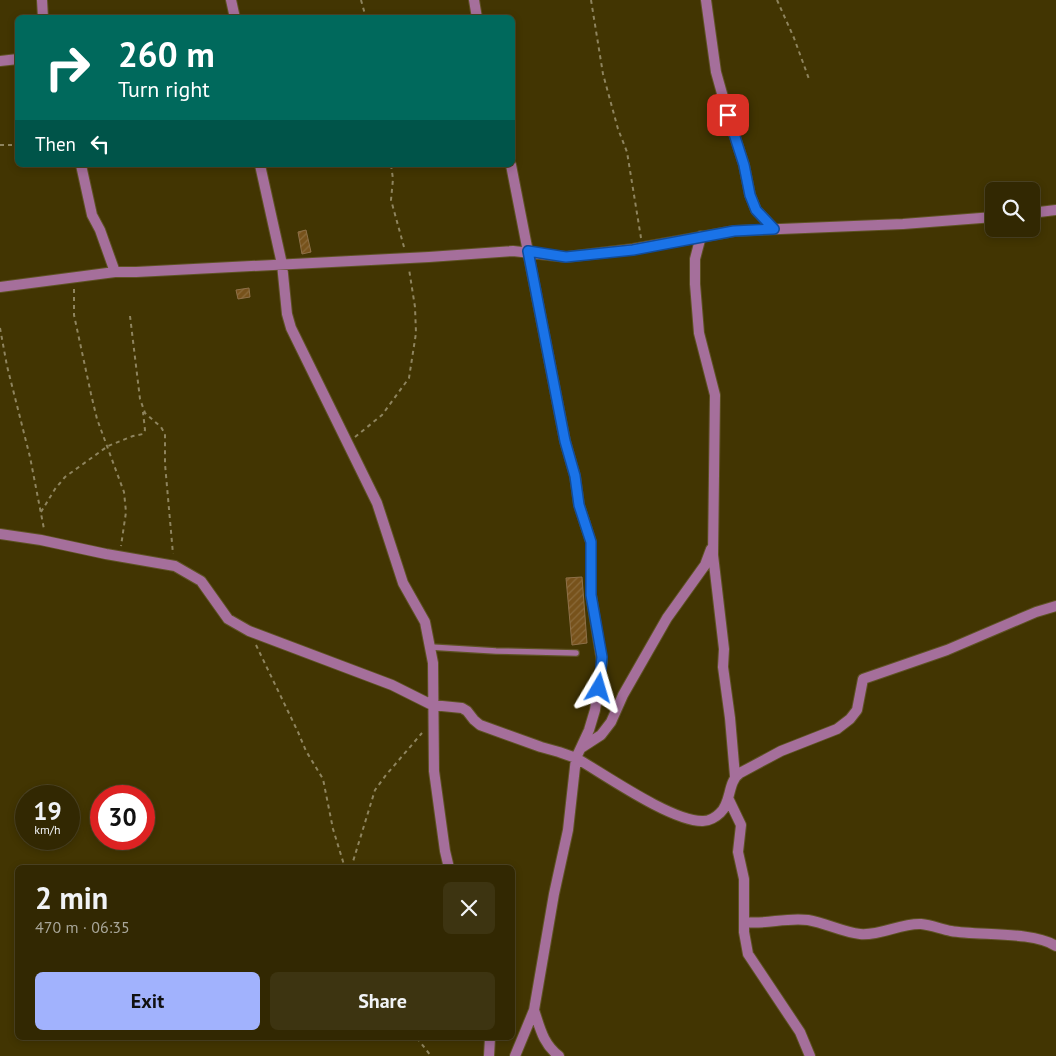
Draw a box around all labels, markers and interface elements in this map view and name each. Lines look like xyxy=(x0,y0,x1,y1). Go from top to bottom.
text: 260 m xyxy=(118,31,215,77)
icon: right xyxy=(35,35,100,100)
text: Turn right xyxy=(118,75,210,103)
pin xyxy=(707,94,749,136)
icon: arrive xyxy=(714,101,742,129)
icon: left xyxy=(86,130,114,158)
text: Then xyxy=(35,132,76,156)
map controls xyxy=(985,182,1040,237)
button: search xyxy=(985,182,1040,237)
position arrow xyxy=(572,661,624,713)
speed limit sign: 30 xyxy=(90,785,155,850)
text: 19 xyxy=(33,795,62,827)
text: km/h xyxy=(34,822,61,837)
text: 2 min xyxy=(35,878,108,917)
button: close xyxy=(443,882,495,934)
text: 470 m · 06:35 xyxy=(35,917,130,937)
button: Exit xyxy=(35,972,260,1030)
button: Share xyxy=(270,972,495,1030)

